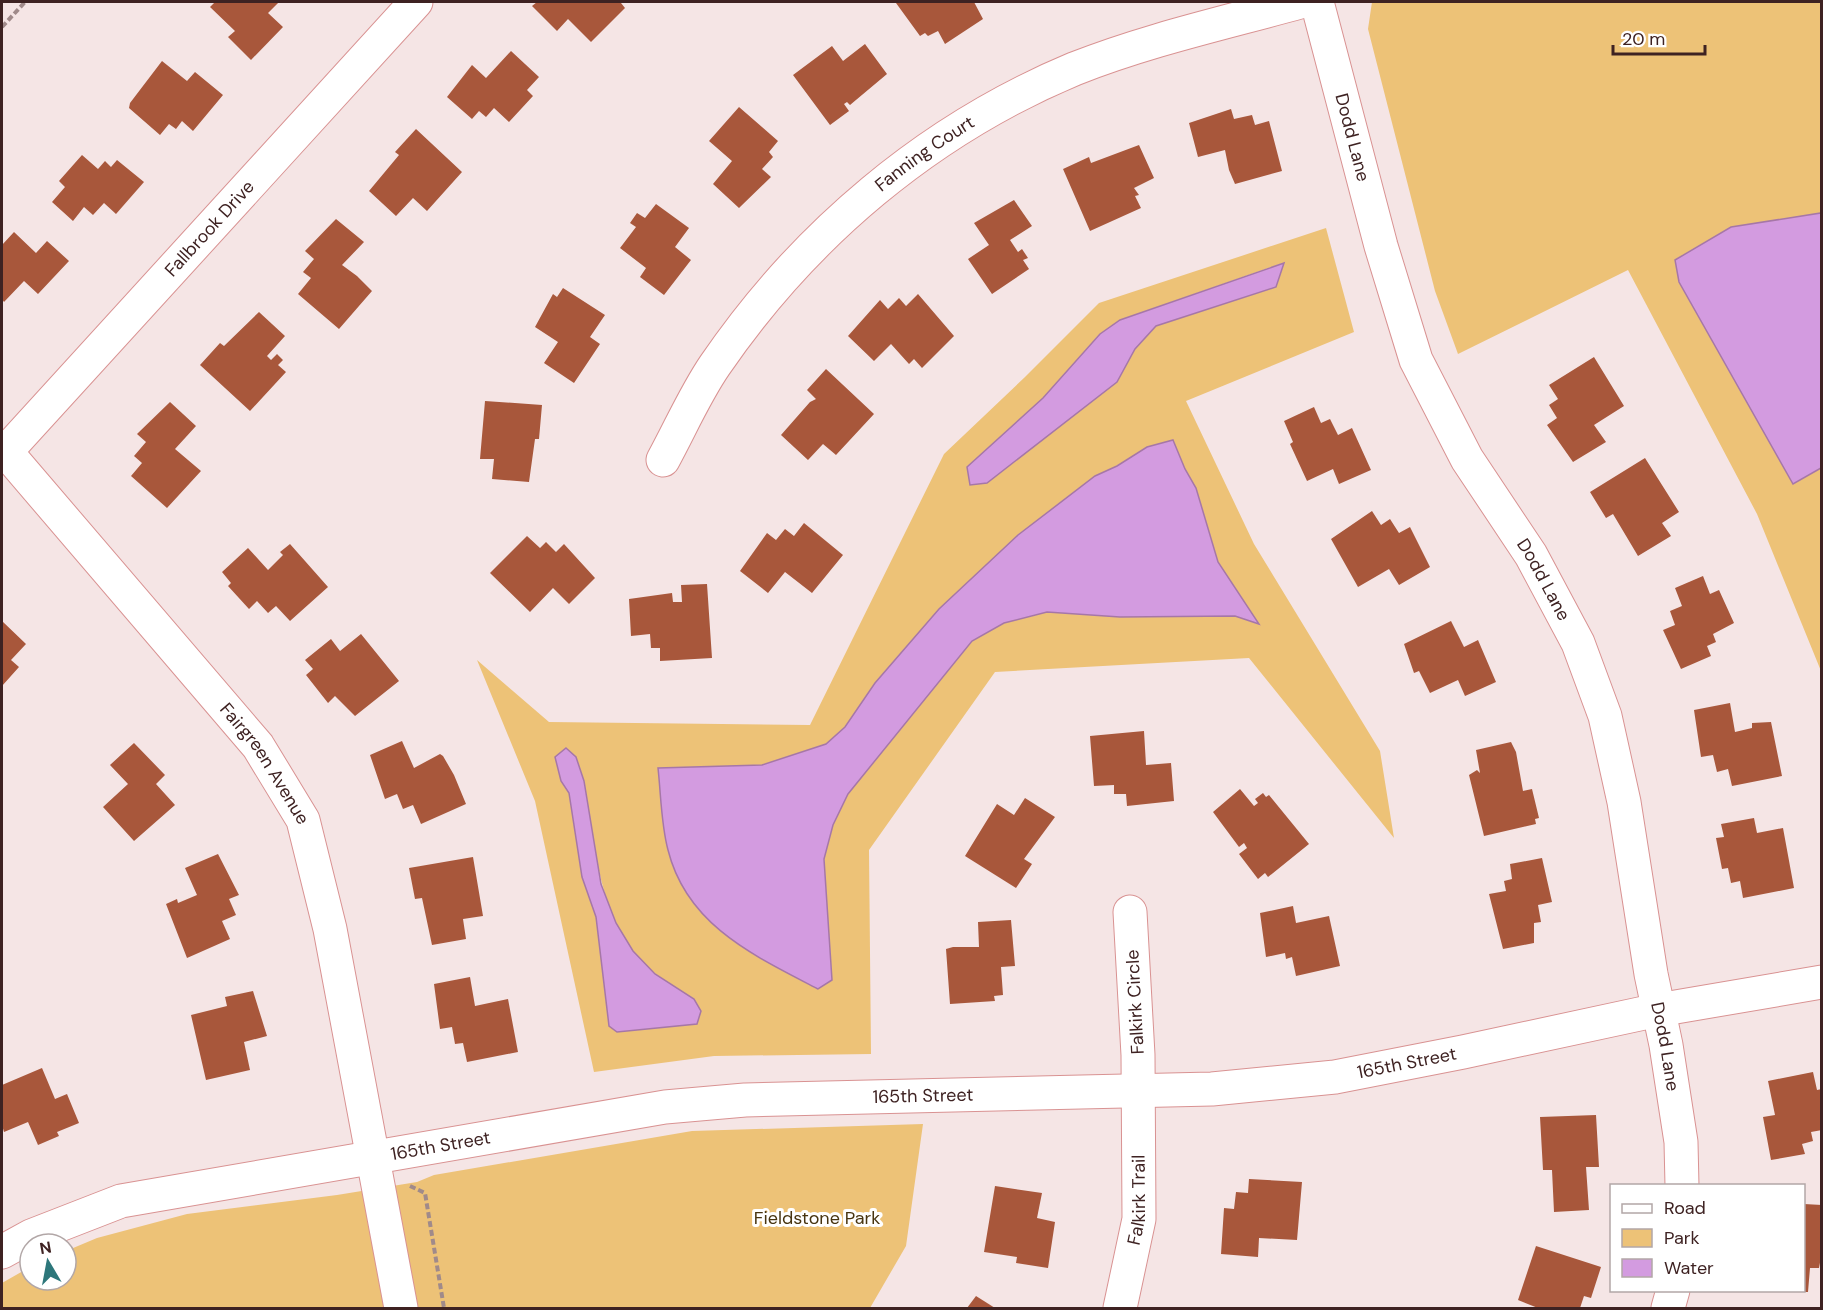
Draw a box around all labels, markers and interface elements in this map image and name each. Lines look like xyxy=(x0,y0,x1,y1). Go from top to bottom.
scale bar xyxy=(1613,18,1704,56)
text: 20 m xyxy=(1622,27,1665,51)
street label: Dodd Lane xyxy=(1329,91,1376,184)
street label: Fanning Court xyxy=(870,110,979,197)
street label: Fallbrook Drive xyxy=(159,175,260,282)
street label: Dodd Lane xyxy=(1511,534,1576,625)
street label: Fairgreen Avenue xyxy=(214,698,315,829)
street label: Falkirk Circle xyxy=(1120,949,1150,1055)
street label: Dodd Lane xyxy=(1645,1000,1685,1093)
street label: 165th Street xyxy=(1355,1042,1459,1084)
street label: 165th Street xyxy=(872,1083,974,1109)
street label: 165th Street xyxy=(389,1125,492,1166)
street label: Falkirk Trail xyxy=(1122,1155,1151,1247)
legend xyxy=(1610,1184,1805,1292)
text: Road xyxy=(1664,1196,1706,1220)
park label: Fieldstone Park xyxy=(754,1206,880,1230)
text: Park xyxy=(1664,1226,1700,1250)
north arrow xyxy=(18,1232,78,1292)
text: N xyxy=(38,1236,53,1259)
text: Water xyxy=(1664,1256,1714,1280)

